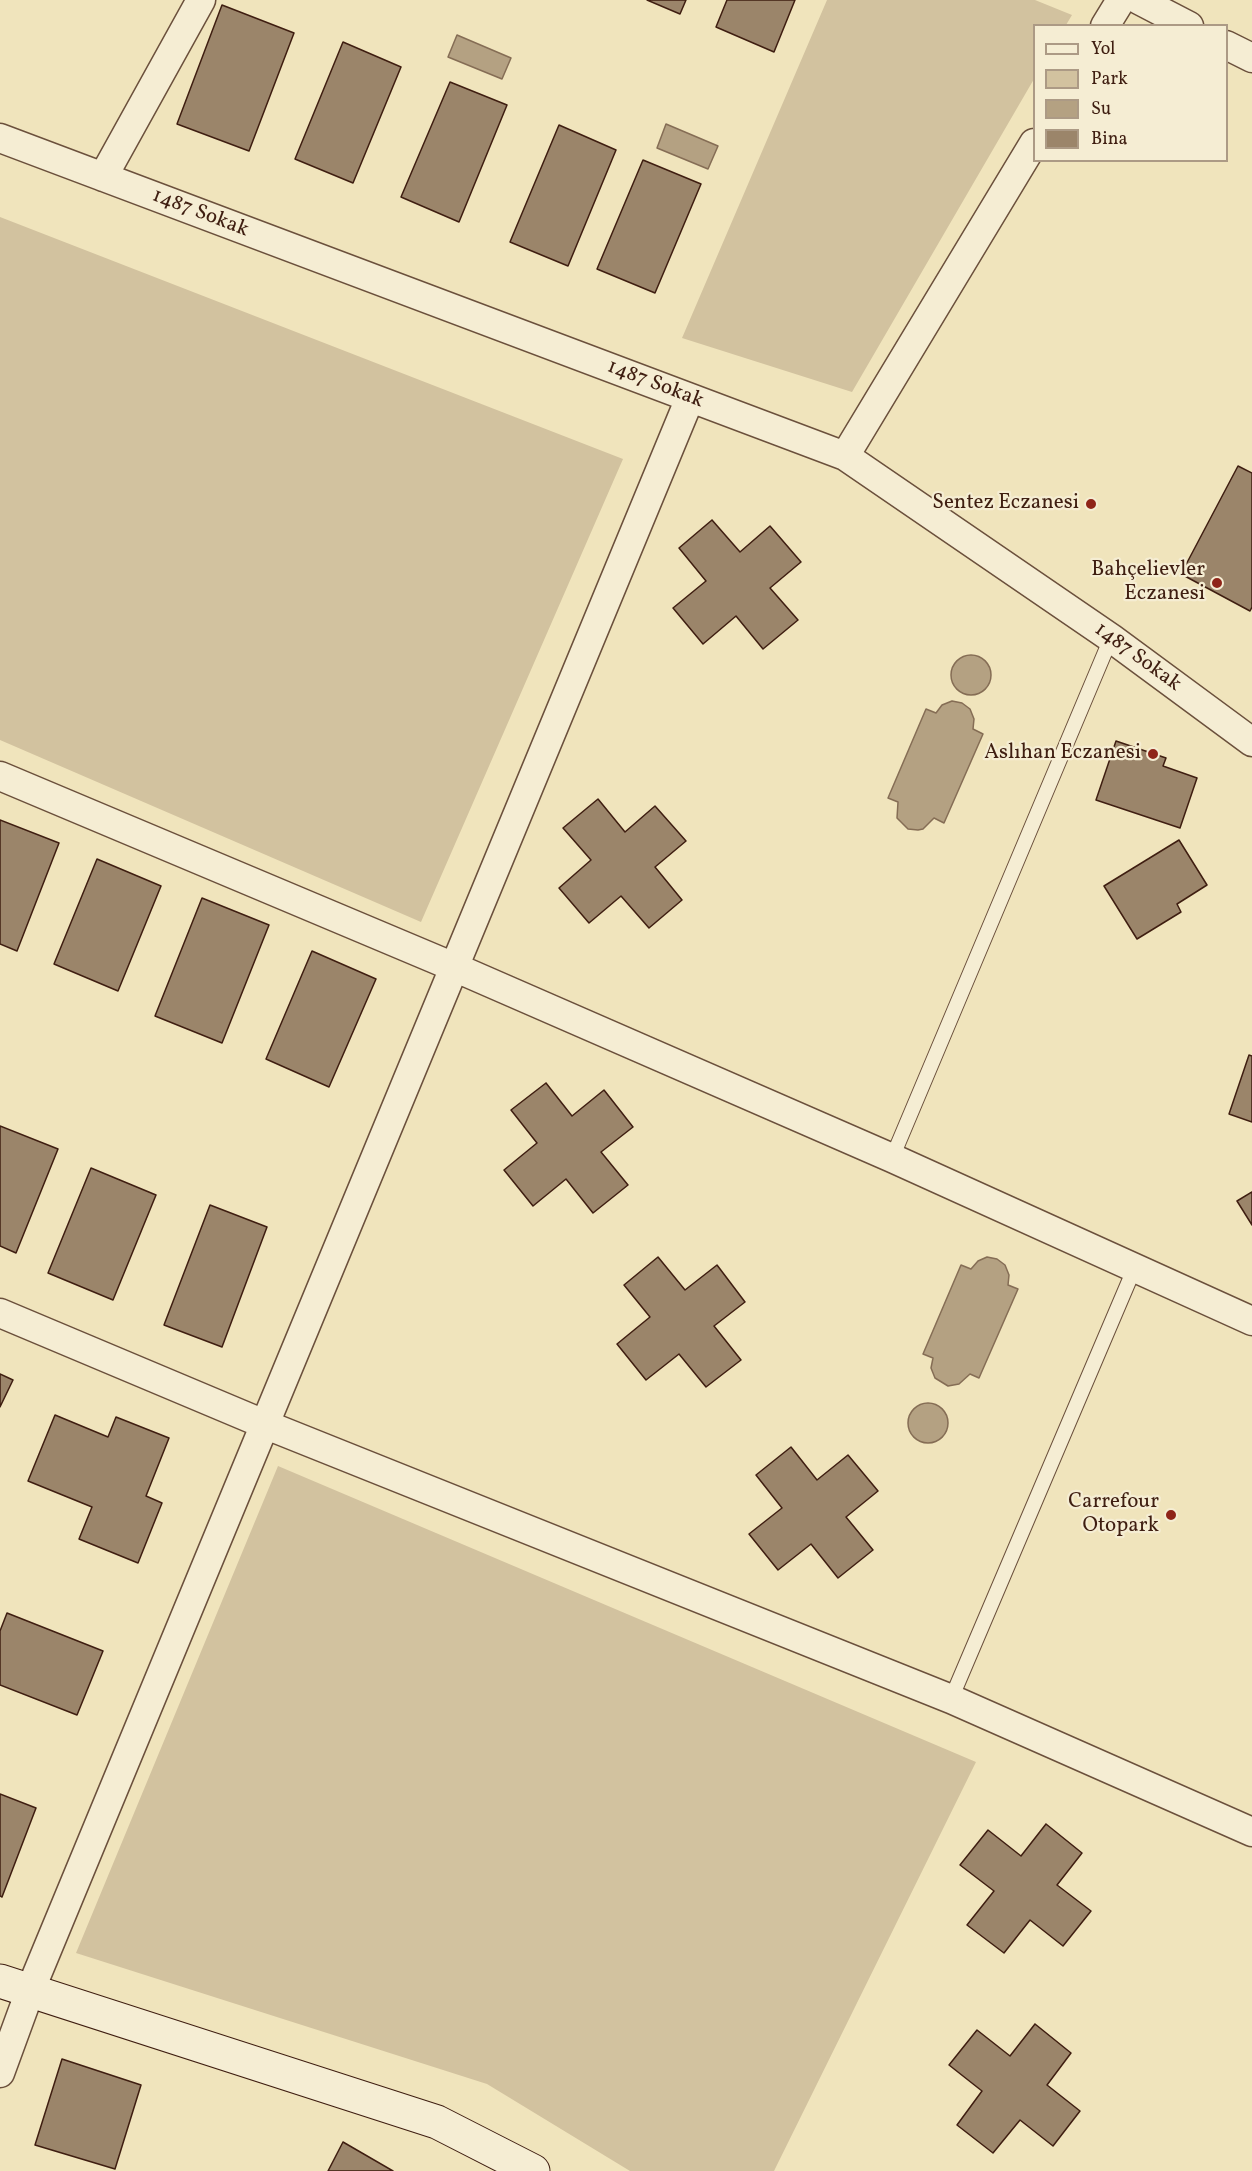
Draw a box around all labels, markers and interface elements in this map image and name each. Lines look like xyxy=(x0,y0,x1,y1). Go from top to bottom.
legend xyxy=(1033,24,1228,162)
text: Yol xyxy=(1091,37,1116,62)
text: Park xyxy=(1091,67,1128,92)
text: Su xyxy=(1091,97,1111,122)
text: Bina xyxy=(1091,127,1127,152)
street label: 1487 Sokak xyxy=(148,184,252,244)
street label: 1487 Sokak xyxy=(603,355,707,415)
place label: Sentez Eczanesi xyxy=(932,491,1079,517)
marker: Sentez Eczanesi xyxy=(1084,497,1098,511)
place label: Bahçelievler Eczanesi xyxy=(1091,558,1205,608)
marker: Bahçelievler Eczanesi xyxy=(1210,576,1224,590)
street label: 1487 Sokak xyxy=(1089,618,1185,698)
place label: Aslıhan Eczanesi xyxy=(984,741,1141,767)
marker: Aslıhan Eczanesi xyxy=(1146,747,1160,761)
place label: Carrefour Otopark xyxy=(1068,1490,1159,1540)
marker: Carrefour Otopark xyxy=(1164,1508,1178,1522)

